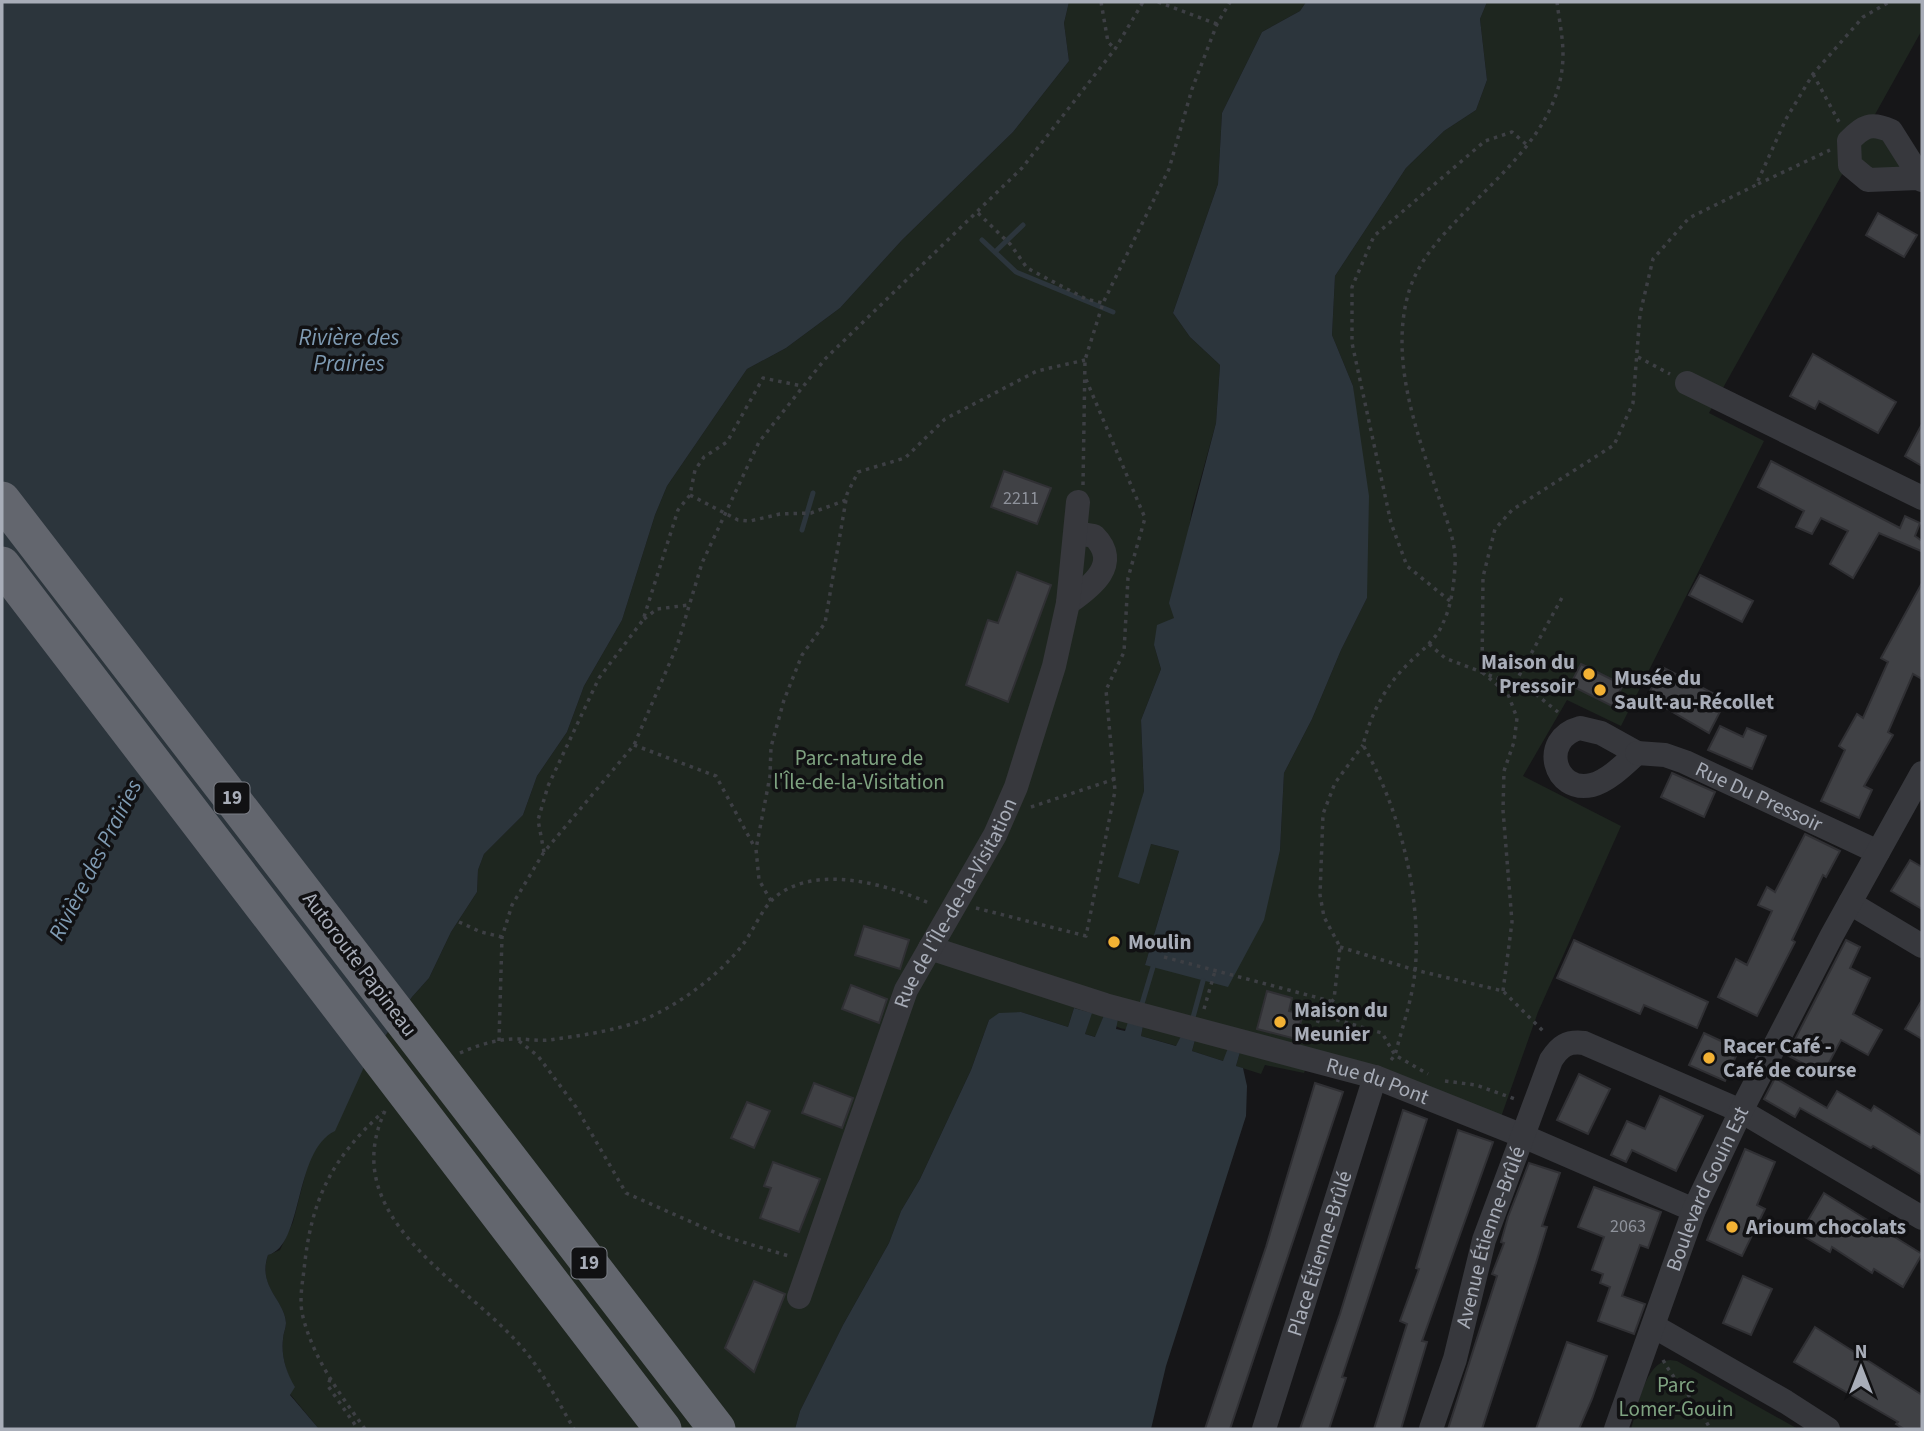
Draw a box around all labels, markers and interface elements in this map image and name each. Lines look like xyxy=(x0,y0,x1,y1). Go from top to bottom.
water label: Rivière des Prairies xyxy=(299,321,399,380)
house number: 2211 xyxy=(1003,486,1039,511)
place label: Maison du Pressoir xyxy=(1481,647,1576,701)
place label: Musée du Sault-au-Récollet xyxy=(1614,663,1774,717)
marker: Maison du Pressoir xyxy=(1581,666,1597,682)
marker: Musée du Sault-au-Récollet xyxy=(1592,682,1608,698)
park label: Parc-nature de l'Île-de-la-Visitation xyxy=(773,743,945,797)
street label: Rue Du Pressoir xyxy=(1690,754,1828,839)
water label: Rivière des Prairies xyxy=(40,774,150,946)
road number: 19 xyxy=(215,782,250,814)
street label: Rue de l'Île-de-la-Visitation xyxy=(886,793,1024,1012)
street label: Autoroute Papineau xyxy=(296,885,424,1043)
place label: Moulin xyxy=(1128,927,1191,957)
marker: Moulin xyxy=(1106,934,1122,950)
place label: Maison du Meunier xyxy=(1294,995,1388,1049)
marker: Maison du Meunier xyxy=(1272,1014,1288,1030)
place label: Racer Café - Café de course xyxy=(1723,1031,1857,1085)
street label: Rue du Pont xyxy=(1323,1050,1433,1112)
marker: Racer Café - Café de course xyxy=(1701,1050,1717,1066)
street label: Boulevard Gouin Est xyxy=(1658,1101,1756,1275)
street label: Avenue Étienne-Brûlé xyxy=(1448,1142,1533,1331)
street label: Place Étienne-Brûlé xyxy=(1279,1167,1359,1340)
place label: Arioum chocolats xyxy=(1745,1212,1906,1242)
house number: 2063 xyxy=(1610,1214,1646,1239)
marker: Arioum chocolats xyxy=(1724,1219,1740,1235)
road number: 19 xyxy=(572,1247,606,1278)
north arrow xyxy=(1826,1333,1896,1403)
text: N xyxy=(1855,1339,1867,1366)
park label: Parc Lomer-Gouin xyxy=(1619,1370,1733,1424)

